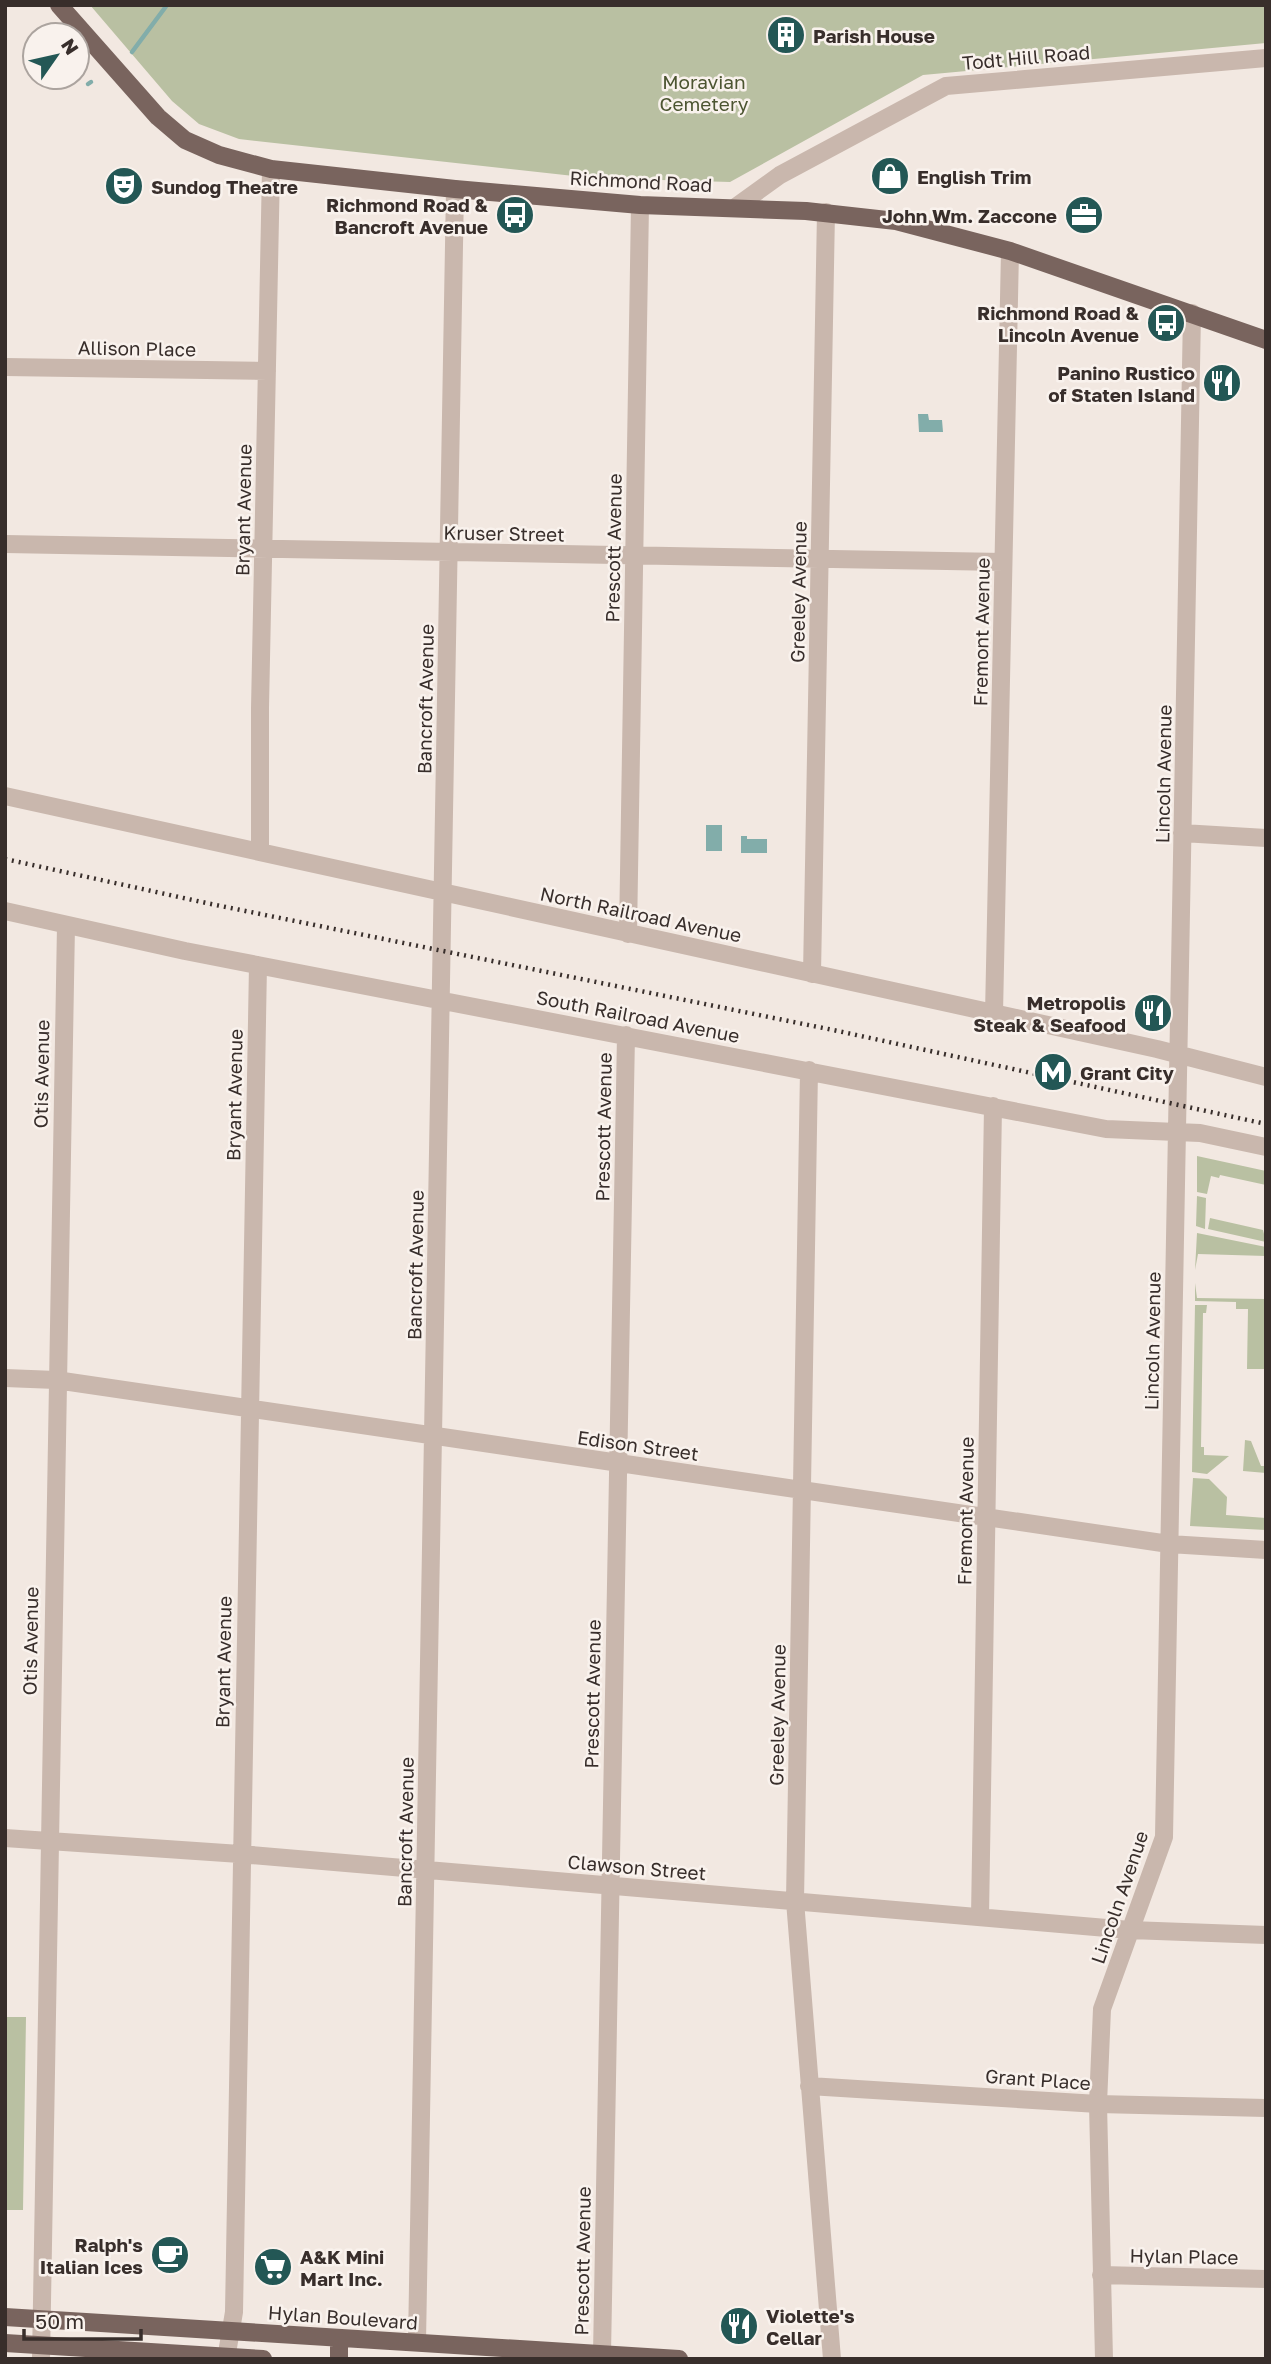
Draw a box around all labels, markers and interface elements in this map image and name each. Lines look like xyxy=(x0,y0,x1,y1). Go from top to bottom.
building icon: Parish House xyxy=(765,14,807,56)
north arrow xyxy=(21,21,91,91)
place label: Parish House xyxy=(813,24,935,47)
text: N xyxy=(57,34,84,59)
street label: Todt Hill Road xyxy=(961,40,1091,74)
park label: Moravian Cemetery xyxy=(659,70,749,115)
shop icon: English Trim xyxy=(869,155,911,197)
theatre icon: Sundog Theatre xyxy=(103,165,145,207)
place label: English Trim xyxy=(917,165,1031,188)
street label: Richmond Road xyxy=(569,166,713,196)
place label: Sundog Theatre xyxy=(151,175,298,198)
place label: Richmond Road & Bancroft Avenue xyxy=(326,193,489,238)
bus stop icon: Richmond Road & Bancroft Avenue xyxy=(494,194,536,236)
office icon: John Wm. Zaccone xyxy=(1063,194,1105,236)
place label: John Wm. Zaccone xyxy=(882,204,1057,227)
place label: Richmond Road & Lincoln Avenue xyxy=(977,301,1140,346)
bus stop icon: Richmond Road & Lincoln Avenue xyxy=(1145,302,1187,344)
street label: Allison Place xyxy=(78,335,196,361)
place label: Panino Rustico of Staten Island xyxy=(1048,361,1195,406)
restaurant icon: Panino Rustico of Staten Island xyxy=(1201,362,1243,404)
street label: Bryant Avenue xyxy=(230,444,256,576)
street label: Prescott Avenue xyxy=(600,473,626,623)
street label: Kruser Street xyxy=(443,520,565,546)
street label: Greeley Avenue xyxy=(785,521,811,663)
street label: Fremont Avenue xyxy=(968,557,994,707)
street label: Bancroft Avenue xyxy=(412,624,438,774)
street label: Lincoln Avenue xyxy=(1150,704,1176,844)
street label: North Railroad Avenue xyxy=(538,881,744,947)
street label: South Railroad Avenue xyxy=(534,985,742,1047)
place label: Metropolis Steak & Seafood xyxy=(973,991,1126,1036)
restaurant icon: Metropolis Steak & Seafood xyxy=(1132,992,1174,1034)
street label: Otis Avenue xyxy=(29,1019,53,1129)
street label: Bryant Avenue xyxy=(221,1029,247,1161)
metro station icon: Grant City xyxy=(1032,1051,1074,1093)
street label: Prescott Avenue xyxy=(590,1052,616,1202)
place label: Grant City xyxy=(1080,1061,1174,1084)
street label: Bancroft Avenue xyxy=(402,1190,428,1340)
street label: Lincoln Avenue xyxy=(1139,1271,1165,1411)
street label: Edison Street xyxy=(576,1425,700,1465)
street label: Fremont Avenue xyxy=(952,1436,978,1586)
street label: Otis Avenue xyxy=(18,1586,42,1696)
street label: Bryant Avenue xyxy=(210,1596,236,1728)
street label: Prescott Avenue xyxy=(579,1619,605,1769)
street label: Greeley Avenue xyxy=(764,1644,790,1786)
street label: Bancroft Avenue xyxy=(392,1757,418,1907)
street label: Lincoln Avenue xyxy=(1086,1828,1152,1966)
street label: Clawson Street xyxy=(567,1849,707,1885)
street label: Grant Place xyxy=(984,2064,1092,2094)
street label: Prescott Avenue xyxy=(569,2186,595,2336)
place label: Ralph's Italian Ices xyxy=(40,2233,143,2278)
cafe icon: Ralph's Italian Ices xyxy=(149,2234,191,2276)
street label: Hylan Place xyxy=(1129,2244,1239,2268)
place label: A&K Mini Mart Inc. xyxy=(300,2245,384,2290)
supermarket icon: A&K Mini Mart Inc. xyxy=(252,2246,294,2288)
scale bar xyxy=(24,2298,142,2342)
street label: Hylan Boulevard xyxy=(267,2300,419,2334)
place label: Violette's Cellar xyxy=(766,2304,855,2349)
restaurant icon: Violette's Cellar xyxy=(718,2305,760,2347)
text: 50 m xyxy=(35,2308,84,2334)

